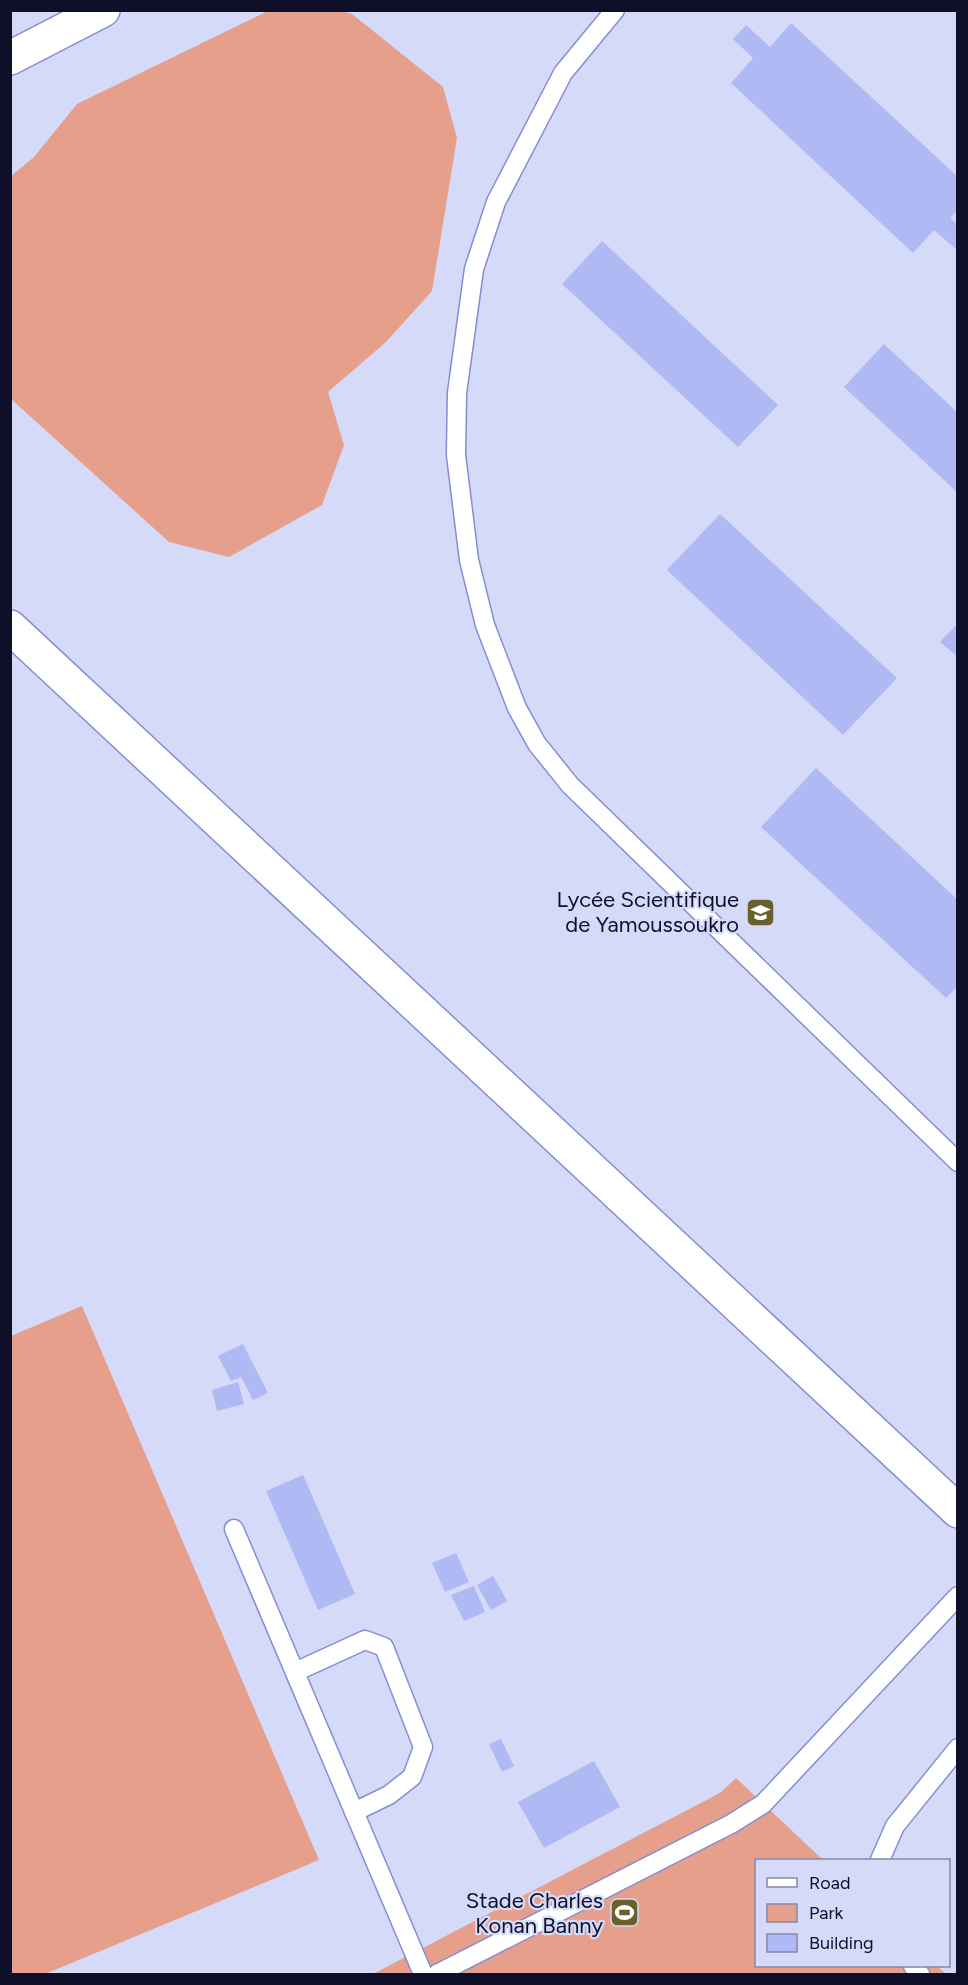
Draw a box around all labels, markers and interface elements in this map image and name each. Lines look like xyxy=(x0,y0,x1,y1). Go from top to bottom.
place label: Lycée Scientifique de Yamoussoukro xyxy=(557,886,739,938)
school or university icon: Lycée Scientifique de Yamoussoukro xyxy=(744,896,776,928)
legend xyxy=(755,1859,950,1967)
text: Road xyxy=(809,1872,850,1894)
place label: Stade Charles Konan Banny xyxy=(466,1887,603,1939)
sports icon: Stade Charles Konan Banny xyxy=(608,1897,640,1929)
text: Park xyxy=(809,1902,844,1924)
text: Building xyxy=(809,1932,874,1954)

